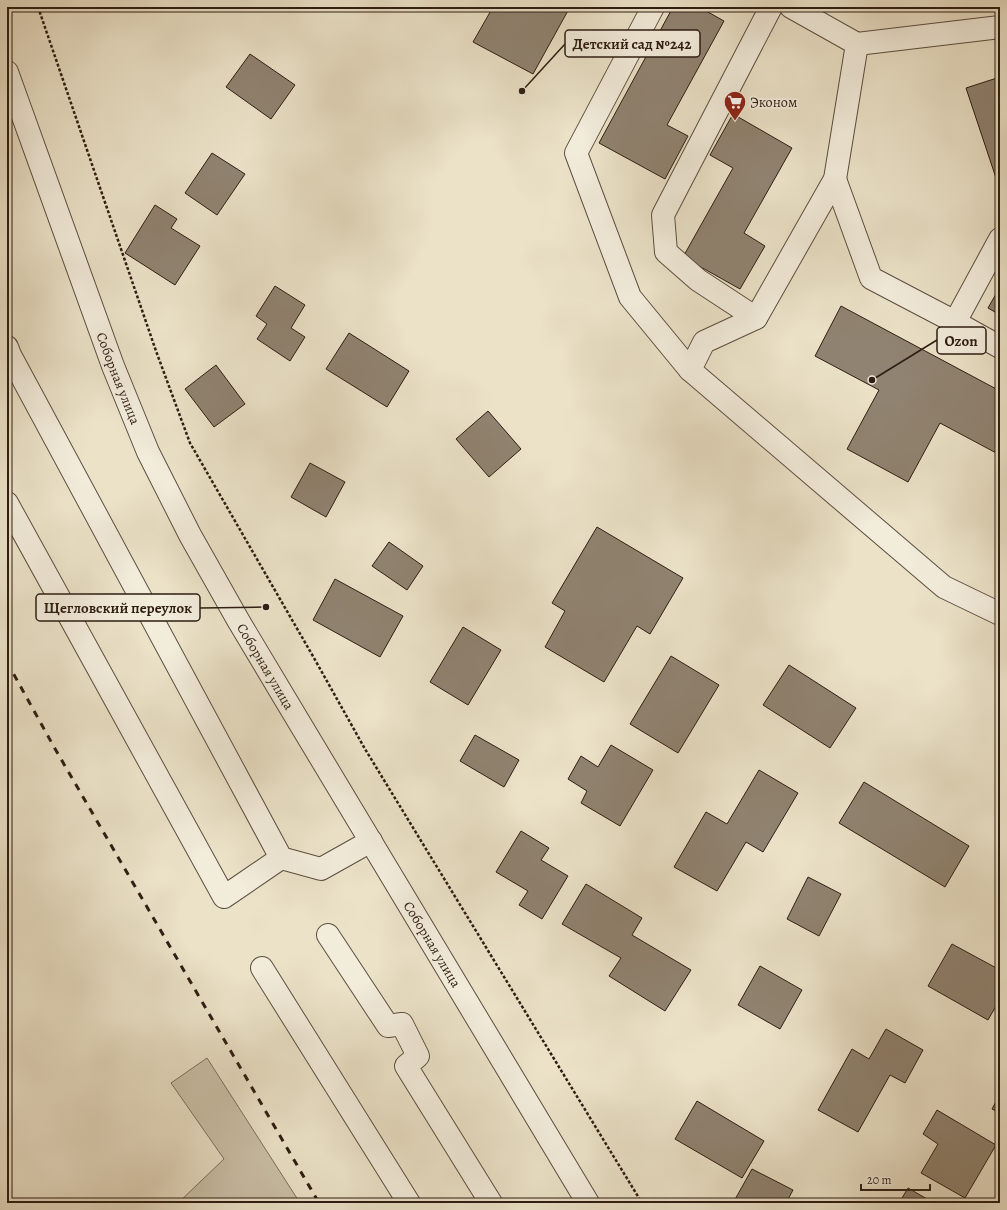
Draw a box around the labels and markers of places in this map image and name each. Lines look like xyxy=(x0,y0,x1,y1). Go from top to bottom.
callout: Детский сад №242 xyxy=(565,30,700,57)
supermarket icon: Эконом xyxy=(722,89,748,122)
place label: Эконом xyxy=(750,93,797,112)
callout: Ozon xyxy=(937,327,986,354)
callout: Щегловский переулок xyxy=(36,594,200,621)

